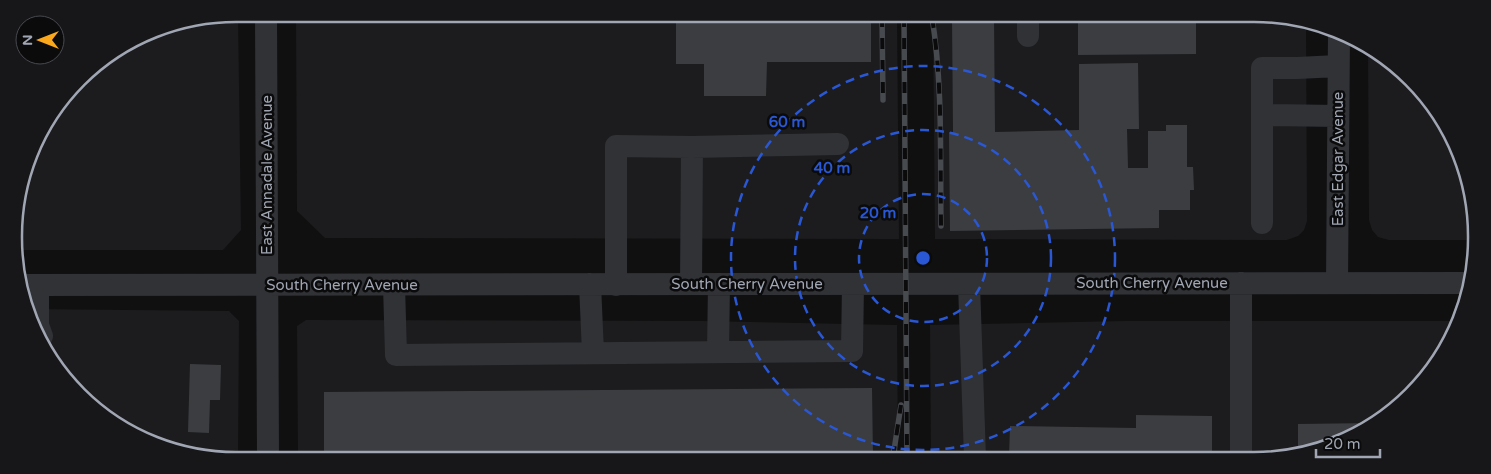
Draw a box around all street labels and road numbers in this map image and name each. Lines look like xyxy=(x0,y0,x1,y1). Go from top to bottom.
street label: East Edgar Avenue xyxy=(1329,92,1347,226)
street label: East Annadale Avenue xyxy=(258,95,276,255)
street label: South Cherry Avenue xyxy=(1076,274,1228,292)
street label: South Cherry Avenue xyxy=(671,275,823,293)
street label: South Cherry Avenue xyxy=(266,276,418,294)

